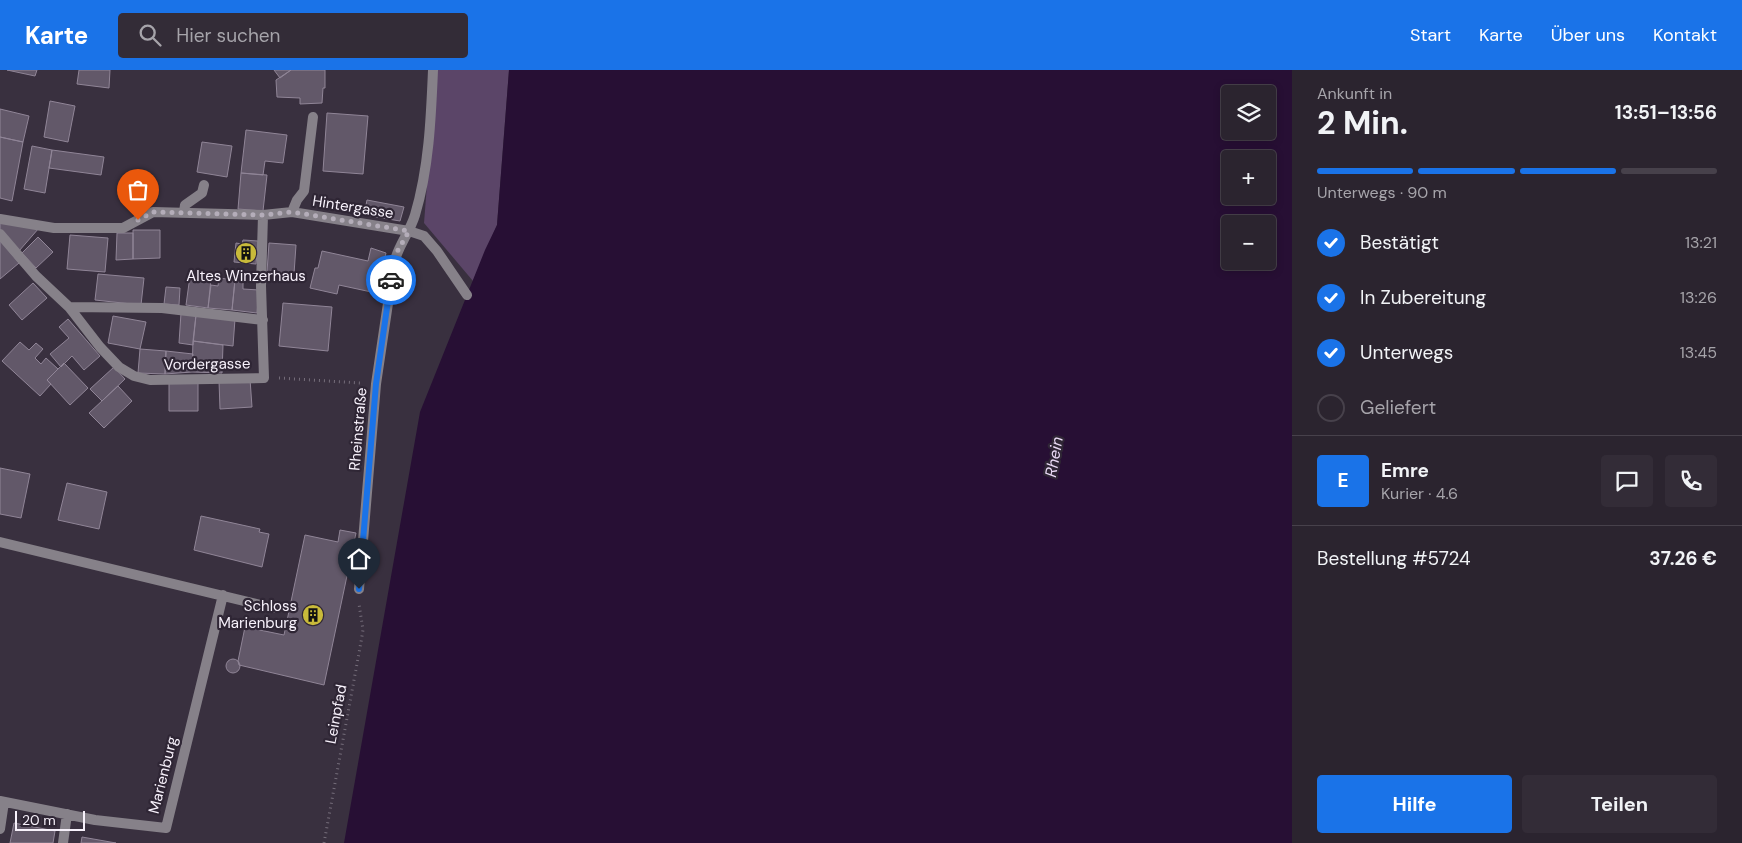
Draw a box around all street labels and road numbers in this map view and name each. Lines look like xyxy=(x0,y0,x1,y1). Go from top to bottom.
street label: Hintergasse xyxy=(311,191,395,223)
street label: Vordergasse xyxy=(164,353,250,375)
street label: Rheinstraße xyxy=(344,387,372,471)
street label: Leinpfad xyxy=(320,683,352,745)
street label: Marienburg xyxy=(144,734,182,816)

